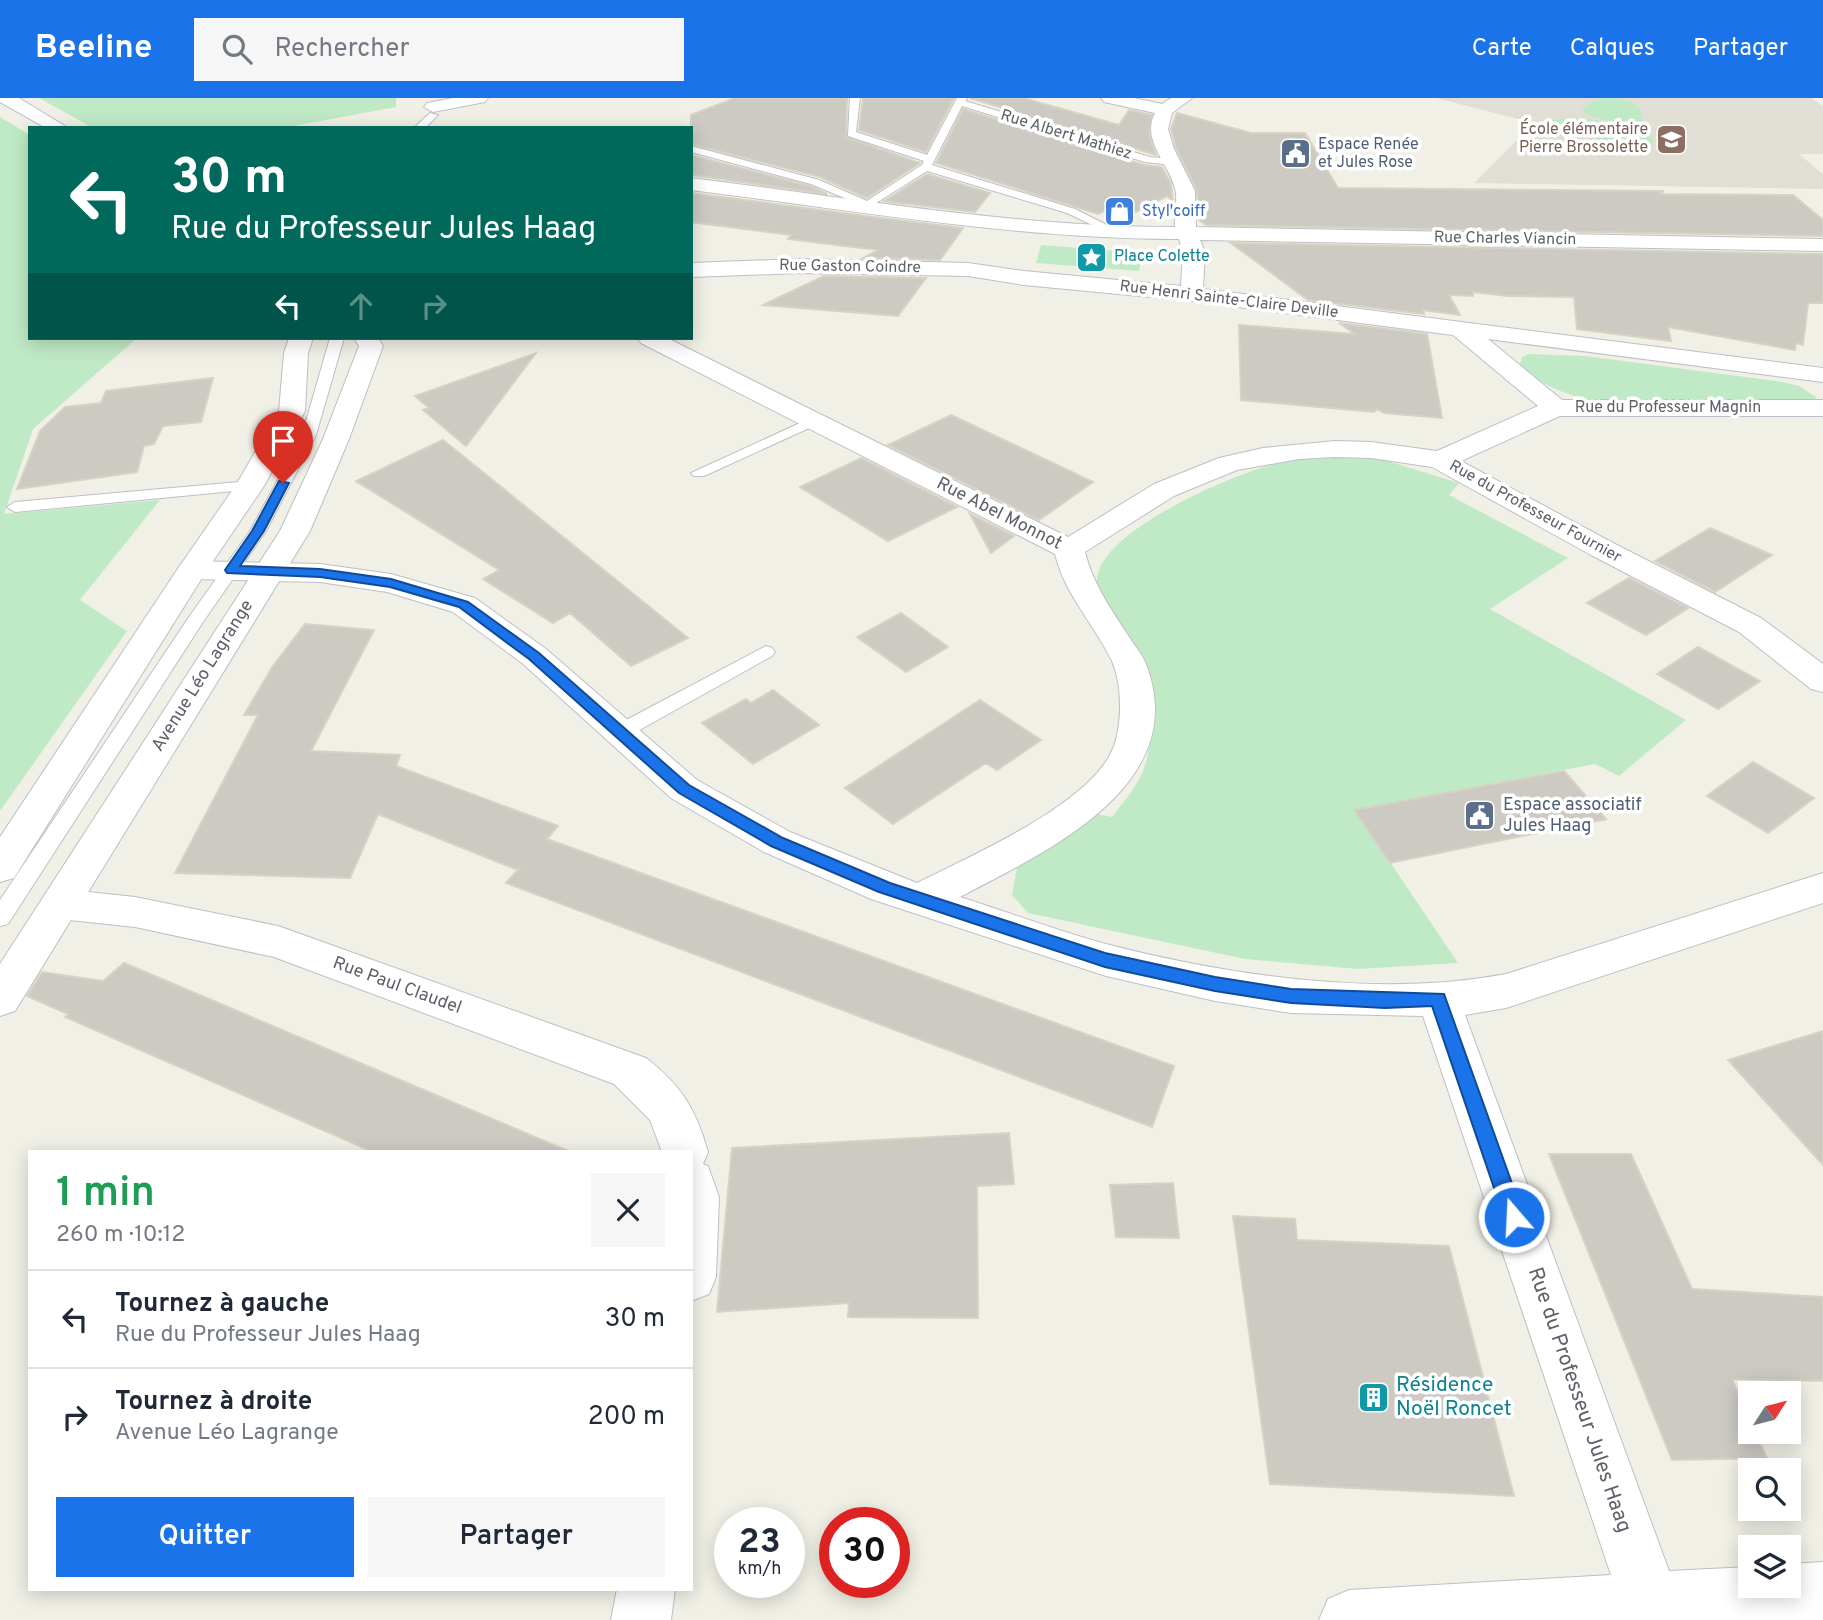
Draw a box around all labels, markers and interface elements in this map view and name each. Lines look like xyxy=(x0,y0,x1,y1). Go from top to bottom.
search box xyxy=(194,18,684,81)
text: Beeline xyxy=(35,28,152,70)
icon: search xyxy=(218,30,256,68)
text: Rechercher xyxy=(274,33,410,66)
text: Carte xyxy=(1472,34,1532,64)
text: Calques xyxy=(1570,34,1655,64)
text: Partager xyxy=(1693,34,1788,64)
street label: Rue Albert Mathiez xyxy=(998,106,1134,164)
place label: École élémentaire Pierre Brossolette xyxy=(1519,118,1648,158)
school or university icon: École élémentaire Pierre Brossolette xyxy=(1654,122,1688,156)
place label: Espace Renée et Jules Rose xyxy=(1318,135,1419,173)
public building icon: Espace Renée et Jules Rose xyxy=(1278,137,1312,171)
text: 30 m xyxy=(171,149,287,211)
icon: left xyxy=(56,154,147,245)
shop icon: Styl'coiff xyxy=(1102,195,1136,229)
place label: Styl'coiff xyxy=(1142,202,1205,222)
text: Rue du Professeur Jules Haag xyxy=(171,210,596,250)
street label: Rue Charles Viancin xyxy=(1434,228,1576,250)
place icon: Place Colette xyxy=(1074,240,1108,274)
place label: Place Colette xyxy=(1114,247,1210,267)
street label: Rue Gaston Coindre xyxy=(779,256,921,278)
street label: Rue Henri Sainte-Claire Deville xyxy=(1118,277,1340,323)
icon: left xyxy=(269,287,307,325)
icon: ahead xyxy=(342,287,380,325)
icon: right xyxy=(415,287,453,325)
street label: Rue du Professeur Magnin xyxy=(1575,398,1761,418)
pin xyxy=(253,411,313,483)
icon: arrive xyxy=(264,422,302,460)
street label: Rue du Professeur Fournier xyxy=(1445,456,1625,568)
street label: Rue Abel Monnot xyxy=(932,472,1066,556)
street label: Avenue Léo Lagrange xyxy=(147,596,259,756)
place label: Espace associatif Jules Haag xyxy=(1503,794,1641,838)
public building icon: Espace associatif Jules Haag xyxy=(1463,798,1497,832)
street label: Rue Paul Claudel xyxy=(329,952,465,1020)
text: 1 min xyxy=(56,1168,155,1221)
button: close xyxy=(591,1173,665,1247)
position arrow xyxy=(1477,1180,1551,1254)
text: 260 m · 10:12 xyxy=(56,1221,185,1250)
street label: Rue du Professeur Jules Haag xyxy=(1521,1264,1637,1536)
text: Tournez à gauche xyxy=(115,1288,329,1321)
icon: left xyxy=(56,1300,94,1338)
text: 30 m xyxy=(605,1303,665,1336)
text: Rue du Professeur Jules Haag xyxy=(115,1321,421,1350)
place label: Résidence Noël Roncet xyxy=(1396,1372,1512,1423)
building icon: Résidence Noël Roncet xyxy=(1356,1380,1390,1414)
north arrow xyxy=(1738,1381,1801,1444)
map controls xyxy=(1738,1381,1801,1598)
text: Tournez à droite xyxy=(115,1386,312,1419)
icon: right xyxy=(56,1398,94,1436)
text: 200 m xyxy=(588,1401,665,1434)
text: Avenue Léo Lagrange xyxy=(115,1419,339,1448)
button: search xyxy=(1738,1458,1801,1521)
button: Quitter xyxy=(56,1497,354,1577)
button: Partager xyxy=(368,1497,665,1577)
speed limit sign: 30 xyxy=(819,1507,910,1598)
text: 23 xyxy=(738,1521,781,1565)
button: layers xyxy=(1738,1535,1801,1598)
text: km/h xyxy=(738,1558,781,1581)

